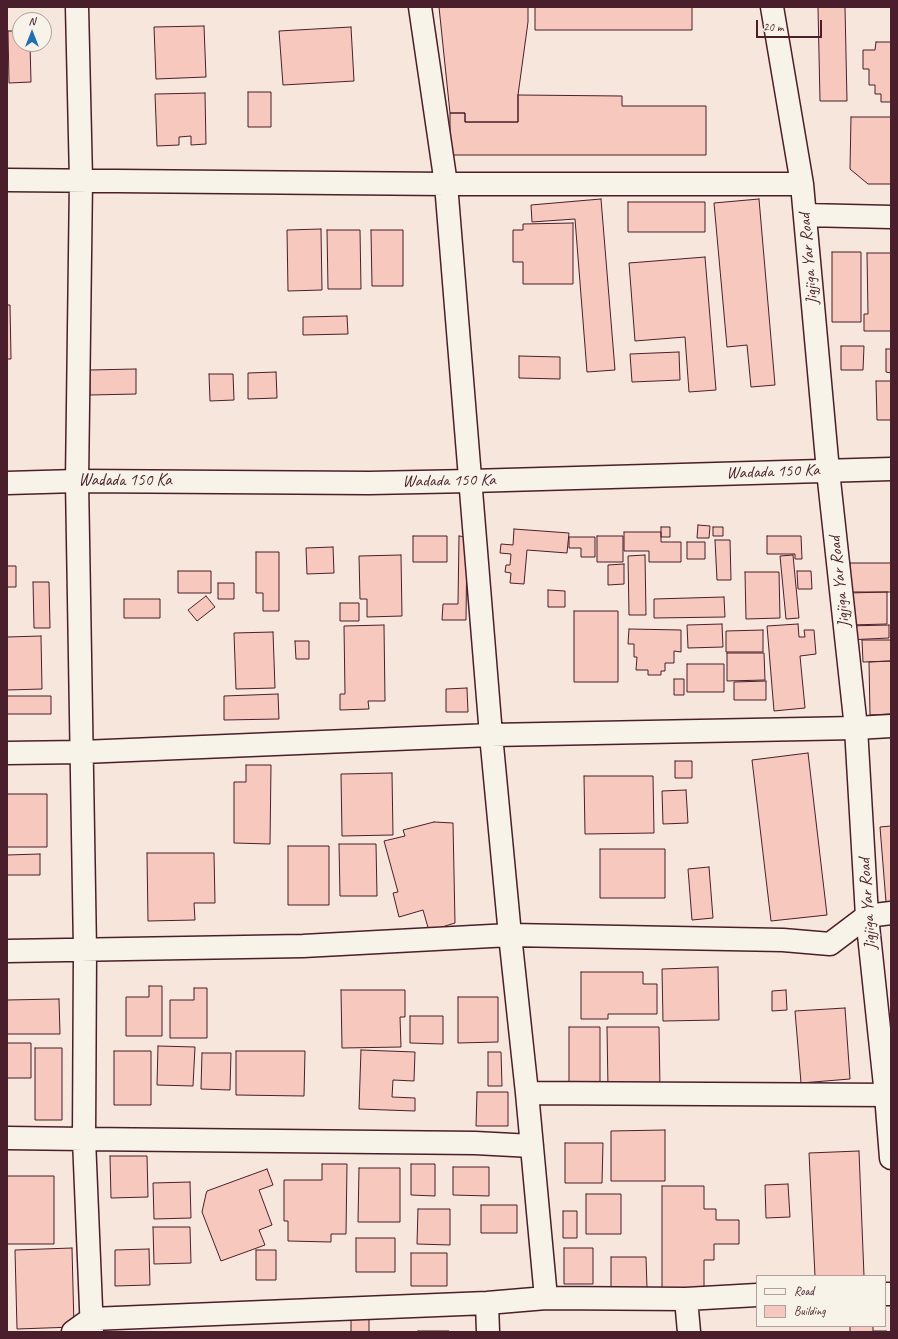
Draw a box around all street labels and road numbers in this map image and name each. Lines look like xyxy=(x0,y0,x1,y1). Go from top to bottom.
street label: Jigjiga Yar Road xyxy=(795,212,823,306)
street label: Wadada 150 Ka xyxy=(726,460,820,484)
street label: Wadada 150 Ka xyxy=(402,470,496,492)
street label: Wadada 150 Ka xyxy=(78,471,172,491)
street label: Jigjiga Yar Road xyxy=(825,535,855,629)
street label: Jigjiga Yar Road xyxy=(855,857,881,951)

